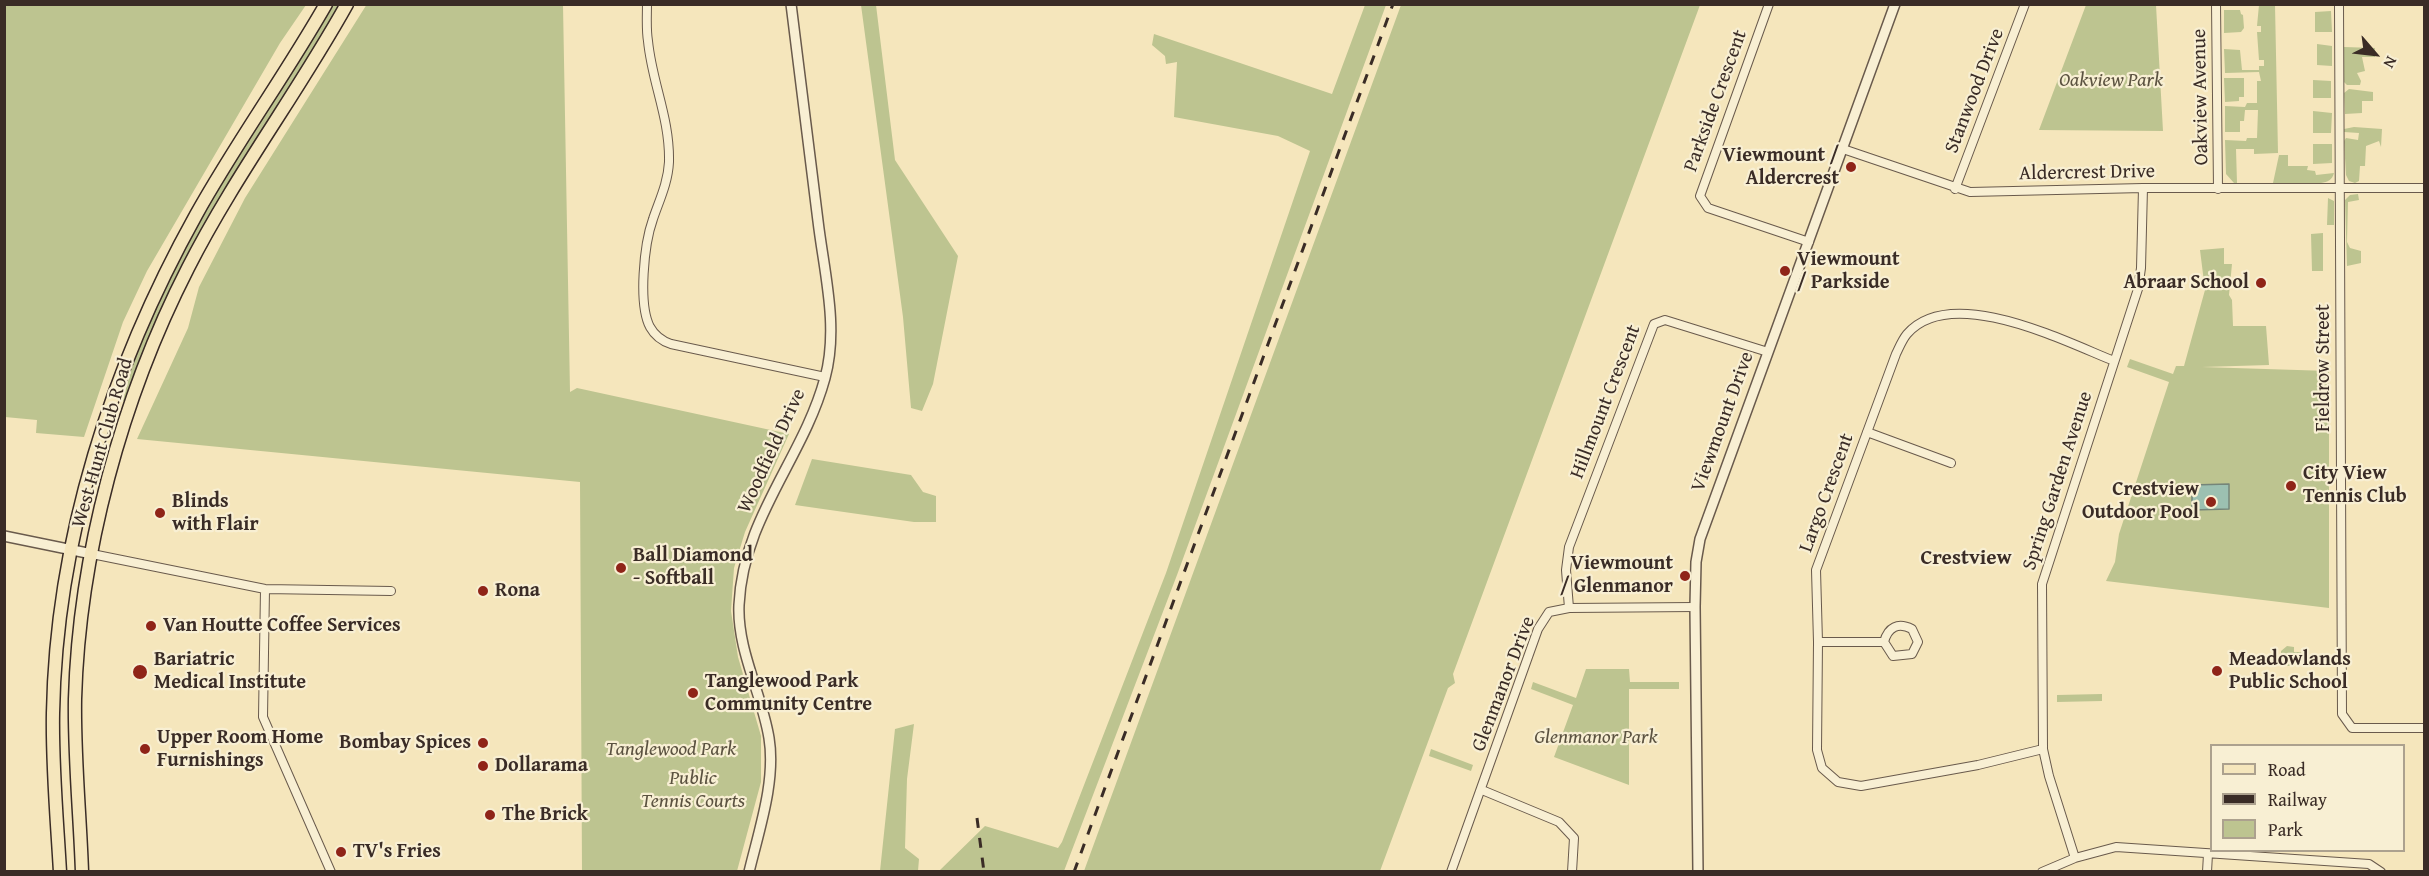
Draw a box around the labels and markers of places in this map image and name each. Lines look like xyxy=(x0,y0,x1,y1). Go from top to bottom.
place label: Viewmount / Aldercrest xyxy=(1723,144,1839,191)
marker: Viewmount / Aldercrest xyxy=(1844,160,1858,174)
place label: Viewmount / Parkside xyxy=(1797,248,1899,295)
marker: Viewmount / Parkside xyxy=(1778,264,1792,278)
place label: Abraar School xyxy=(2123,271,2249,295)
marker: Abraar School xyxy=(2254,276,2268,290)
place label: City View Tennis Club xyxy=(2303,462,2407,509)
place label: Crestview Outdoor Pool xyxy=(2082,478,2199,525)
marker: City View Tennis Club xyxy=(2284,479,2298,493)
place label: Blinds with Flair xyxy=(172,490,259,537)
marker: Crestview Outdoor Pool xyxy=(2204,495,2218,509)
marker: Blinds with Flair xyxy=(153,506,167,520)
place label: Ball Diamond - Softball xyxy=(633,544,753,591)
place label: Viewmount / Glenmanor xyxy=(1560,552,1673,599)
marker: Ball Diamond - Softball xyxy=(614,561,628,575)
marker: Viewmount / Glenmanor xyxy=(1678,569,1692,583)
place label: Rona xyxy=(495,579,540,603)
marker: Rona xyxy=(476,584,490,598)
place label: Van Houtte Coffee Services xyxy=(163,614,401,638)
marker: Van Houtte Coffee Services xyxy=(144,619,158,633)
place label: Bariatric Medical Institute xyxy=(154,648,306,695)
place label: Meadowlands Public School xyxy=(2229,648,2351,695)
marker: Bariatric Medical Institute xyxy=(131,663,149,681)
marker: Meadowlands Public School xyxy=(2210,664,2224,678)
place label: Tanglewood Park Community Centre xyxy=(705,670,872,717)
marker: Tanglewood Park Community Centre xyxy=(686,686,700,700)
place label: Upper Room Home Furnishings xyxy=(157,726,323,773)
place label: Bombay Spices xyxy=(339,731,471,755)
marker: Bombay Spices xyxy=(476,736,490,750)
marker: Upper Room Home Furnishings xyxy=(138,742,152,756)
place label: Dollarama xyxy=(495,754,588,778)
marker: Dollarama xyxy=(476,759,490,773)
place label: The Brick xyxy=(502,803,588,827)
marker: The Brick xyxy=(483,808,497,822)
place label: TV's Fries xyxy=(353,840,441,864)
marker: TV's Fries xyxy=(334,845,348,859)

